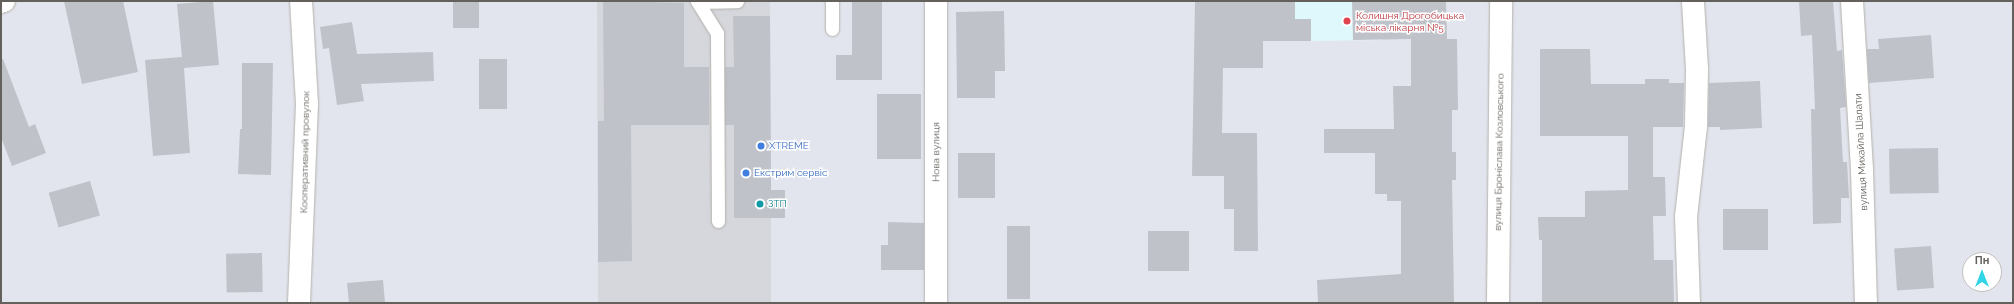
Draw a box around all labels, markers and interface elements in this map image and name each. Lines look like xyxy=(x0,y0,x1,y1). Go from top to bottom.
place label: Колишня Дрогобицька міська лікарня №5 xyxy=(1356,9,1464,32)
marker: Колишня Дрогобицька міська лікарня №5 xyxy=(1341,15,1353,27)
street label: вулиця Броніслава Козловського xyxy=(1492,73,1506,231)
street label: Кооперативний провулок xyxy=(298,91,312,213)
street label: вулиця Михайла Шалати xyxy=(1852,93,1870,211)
street label: Нова вулиця xyxy=(930,122,942,182)
place label: XTREME xyxy=(769,140,809,152)
marker: XTREME xyxy=(756,141,766,151)
place label: Екстрим сервіс xyxy=(754,167,827,179)
marker: Екстрим сервіс xyxy=(741,168,751,178)
place label: ЗТП xyxy=(768,198,787,210)
marker: ЗТП xyxy=(755,199,765,209)
north arrow xyxy=(1962,252,2002,292)
text: Пн xyxy=(1975,254,1989,267)

